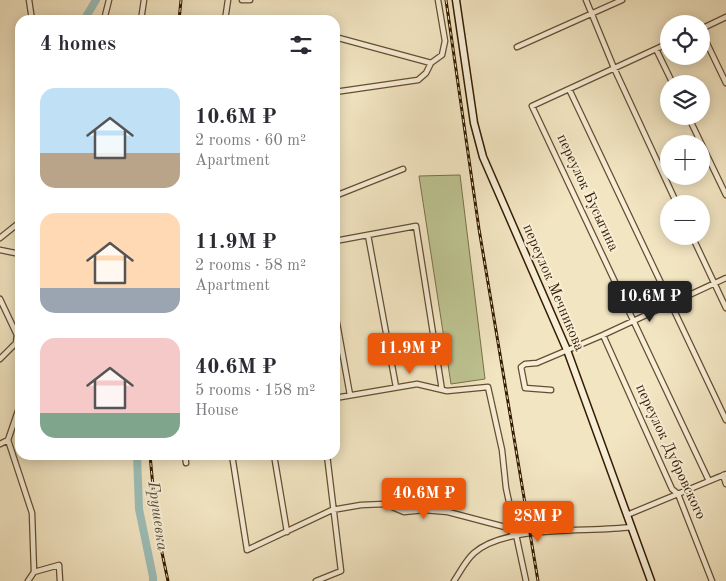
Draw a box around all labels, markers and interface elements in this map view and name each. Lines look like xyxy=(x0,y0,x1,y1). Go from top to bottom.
map controls xyxy=(660,15,710,245)
button: locate xyxy=(660,15,710,65)
icon: filters xyxy=(287,31,315,59)
text: 4 homes xyxy=(40,34,116,55)
button: layers xyxy=(660,75,710,125)
text: 10.6M ₽ xyxy=(195,107,277,128)
icon: home xyxy=(80,108,140,168)
street label: переулок Бусыгина xyxy=(553,132,621,254)
text: 2 rooms · 60 m² xyxy=(195,133,306,149)
button: + xyxy=(660,135,710,185)
text: Apartment xyxy=(195,153,270,169)
button: − xyxy=(660,195,710,245)
street label: переулок Мечникова xyxy=(519,222,587,354)
text: 11.9M ₽ xyxy=(195,232,277,253)
icon: home xyxy=(80,233,140,293)
text: 2 rooms · 58 m² xyxy=(195,258,306,274)
text: Apartment xyxy=(195,278,270,294)
pin: 10.6M ₽ xyxy=(604,280,696,323)
text: 10.6M ₽ xyxy=(619,289,681,305)
pin: 11.9M ₽ xyxy=(364,332,456,375)
text: 11.9M ₽ xyxy=(379,341,441,357)
text: 40.6M ₽ xyxy=(195,357,277,378)
icon: home xyxy=(80,358,140,418)
street label: переулок Дубровского xyxy=(632,382,708,522)
text: 5 rooms · 158 m² xyxy=(195,383,315,399)
text: House xyxy=(195,403,238,419)
pin: 40.6M ₽ xyxy=(378,478,470,520)
water label: Грушевка xyxy=(144,479,170,552)
text: 40.6M ₽ xyxy=(393,486,455,502)
pin: 28M ₽ xyxy=(503,500,573,543)
text: 28M ₽ xyxy=(514,509,562,525)

